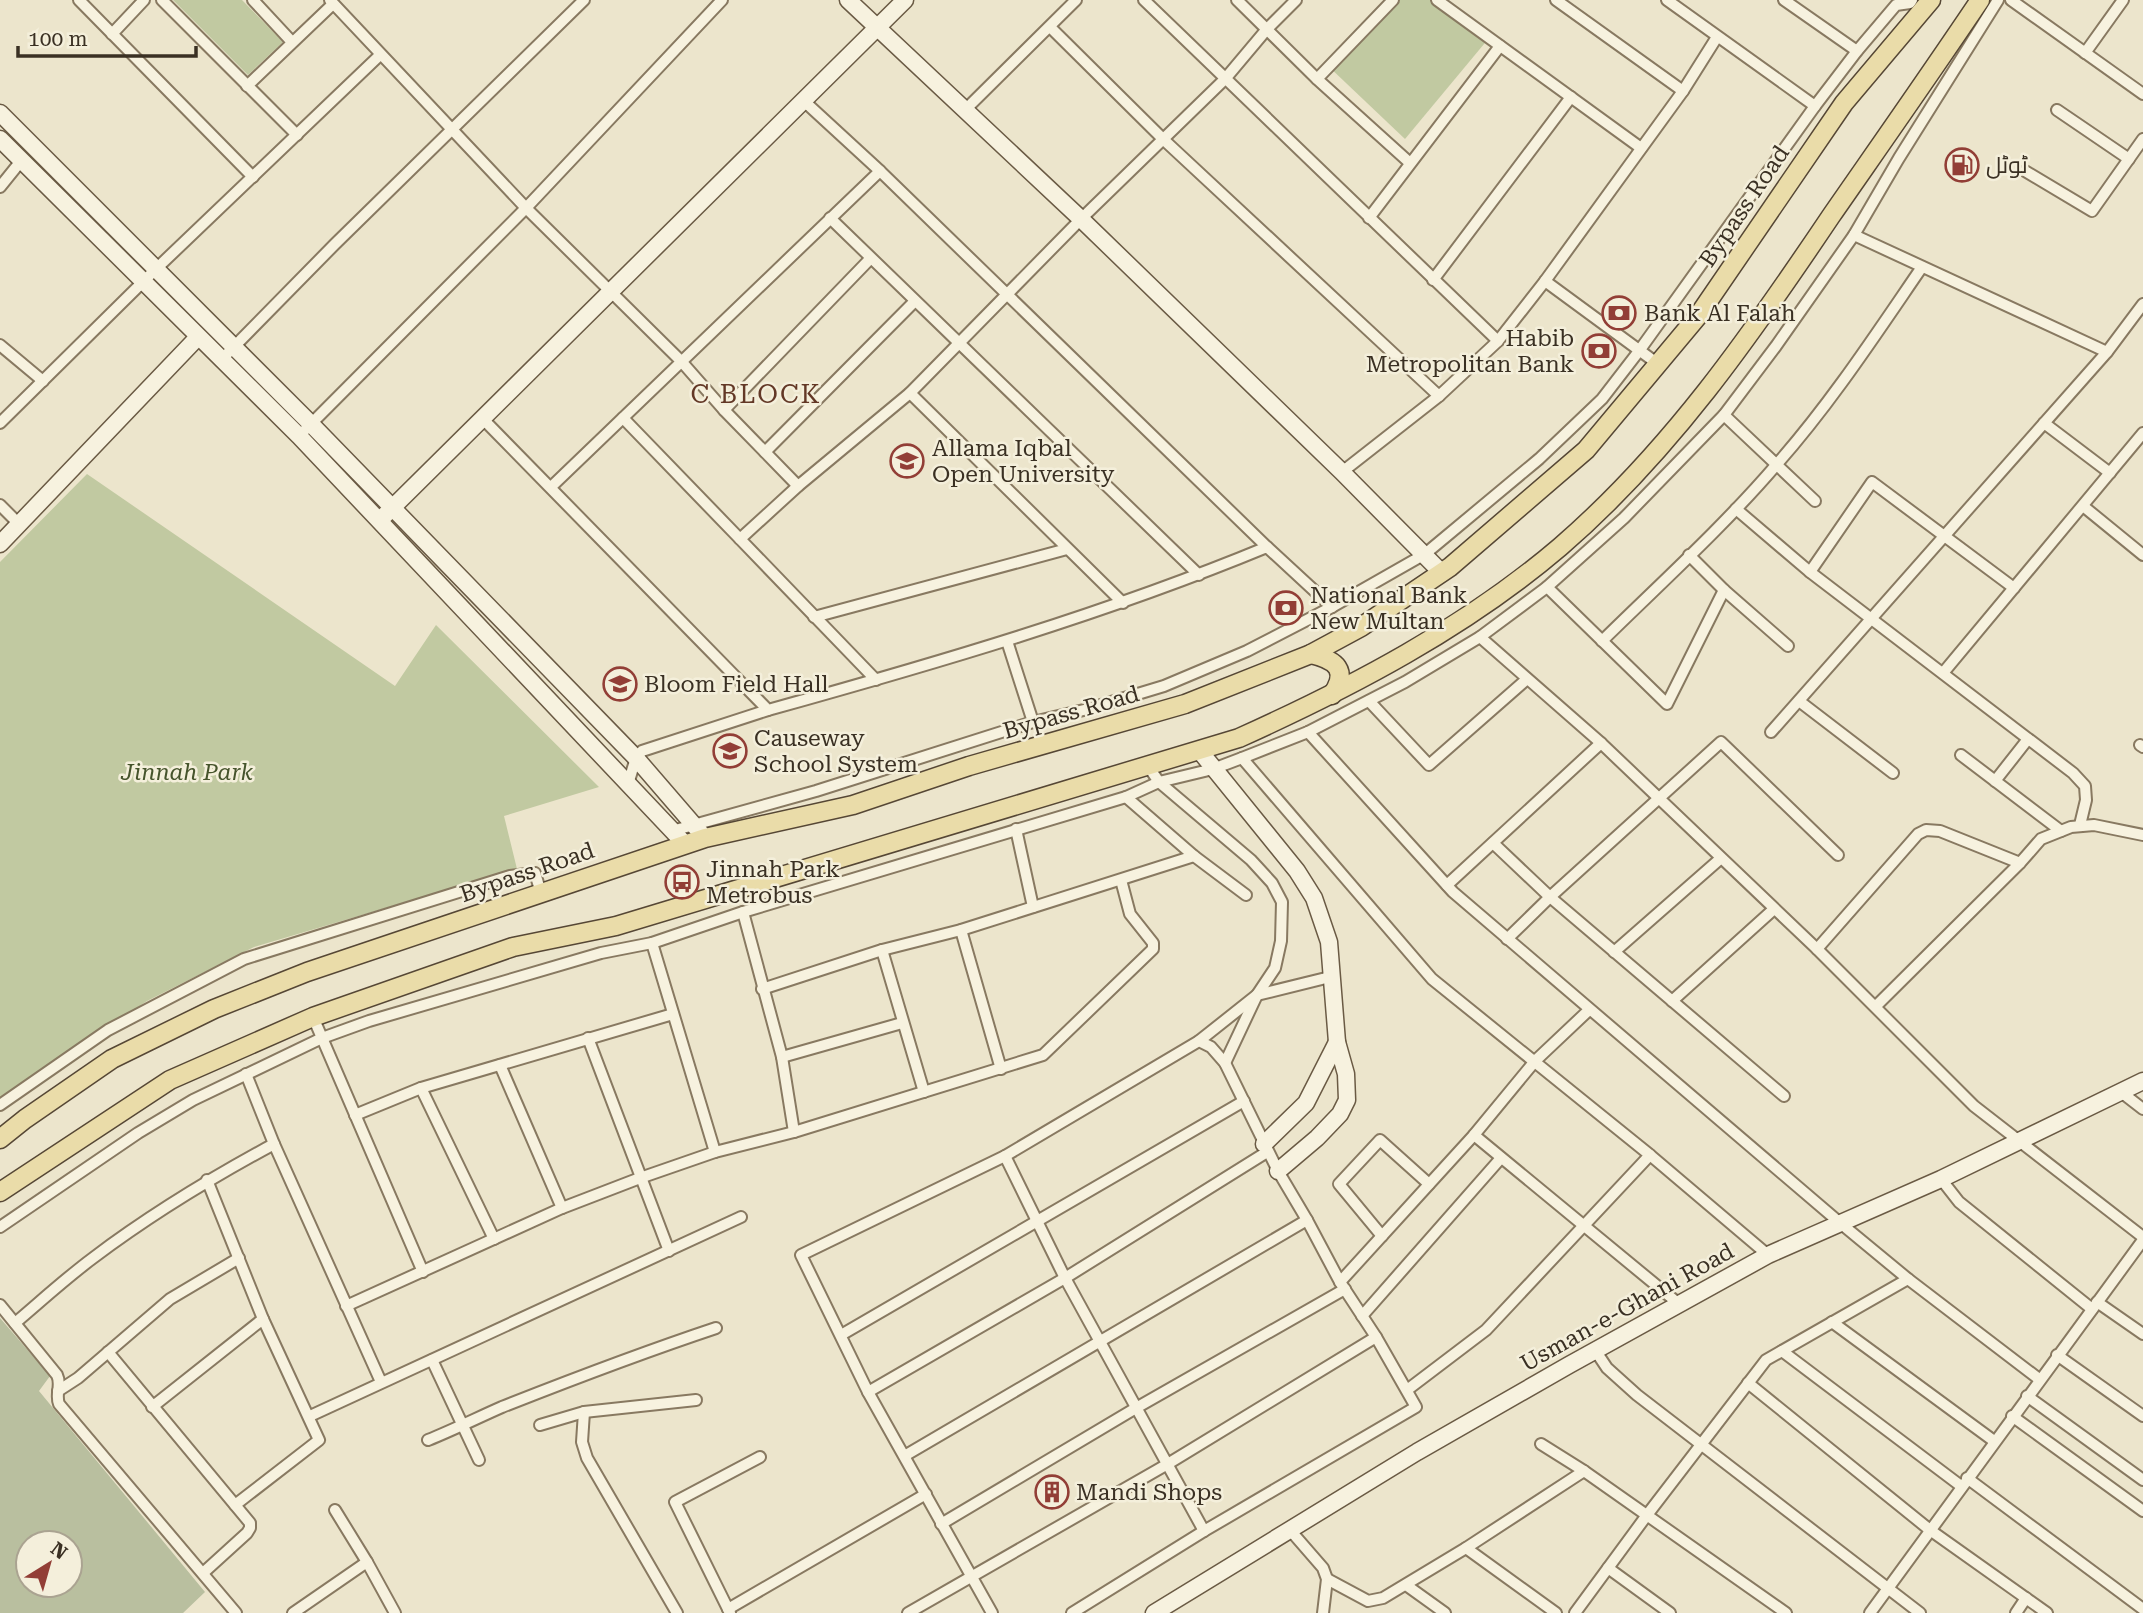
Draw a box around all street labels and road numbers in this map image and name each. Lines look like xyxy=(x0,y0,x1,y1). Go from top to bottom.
street label: Bypass Road xyxy=(1694,140,1795,272)
street label: Bypass Road xyxy=(1000,680,1143,745)
street label: Bypass Road xyxy=(456,837,598,908)
street label: Usman-e-Ghani Road xyxy=(1516,1237,1739,1377)

